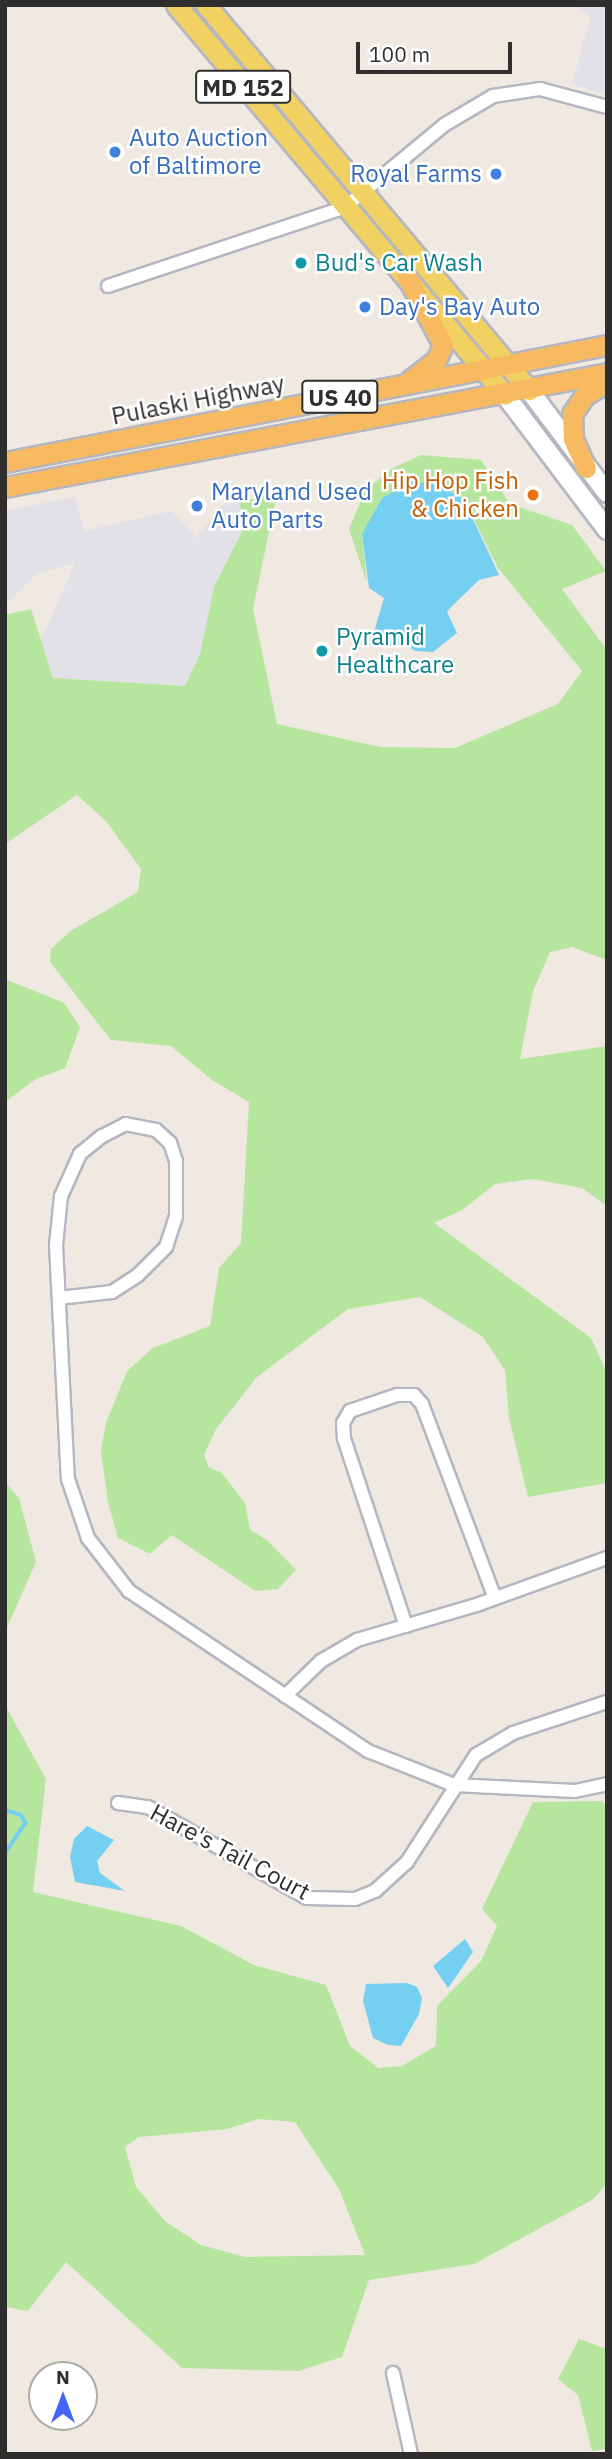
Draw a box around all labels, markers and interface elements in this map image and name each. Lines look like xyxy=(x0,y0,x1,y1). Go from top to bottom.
scale bar xyxy=(360,28,516,72)
text: 100 m xyxy=(369,40,430,68)
road number: MD 152 xyxy=(194,68,292,106)
place label: Auto Auction of Baltimore xyxy=(129,124,268,180)
marker: Auto Auction of Baltimore xyxy=(107,144,123,160)
place label: Royal Farms xyxy=(350,160,482,188)
marker: Royal Farms xyxy=(488,166,504,182)
place label: Bud's Car Wash xyxy=(315,249,483,277)
marker: Bud's Car Wash xyxy=(293,255,309,271)
place label: Day's Bay Auto xyxy=(379,293,540,321)
marker: Day's Bay Auto xyxy=(357,299,373,315)
street label: Pulaski Highway xyxy=(109,369,287,431)
road number: US 40 xyxy=(300,378,380,416)
place label: Hip Hop Fish & Chicken xyxy=(382,467,519,523)
place label: Maryland Used Auto Parts xyxy=(211,478,372,534)
marker: Hip Hop Fish & Chicken xyxy=(525,487,541,503)
marker: Maryland Used Auto Parts xyxy=(189,498,205,514)
place label: Pyramid Healthcare xyxy=(336,623,454,679)
marker: Pyramid Healthcare xyxy=(314,643,330,659)
street label: Hare's Tail Court xyxy=(145,1798,315,1906)
north arrow xyxy=(28,2361,98,2431)
text: N xyxy=(56,2365,70,2389)

